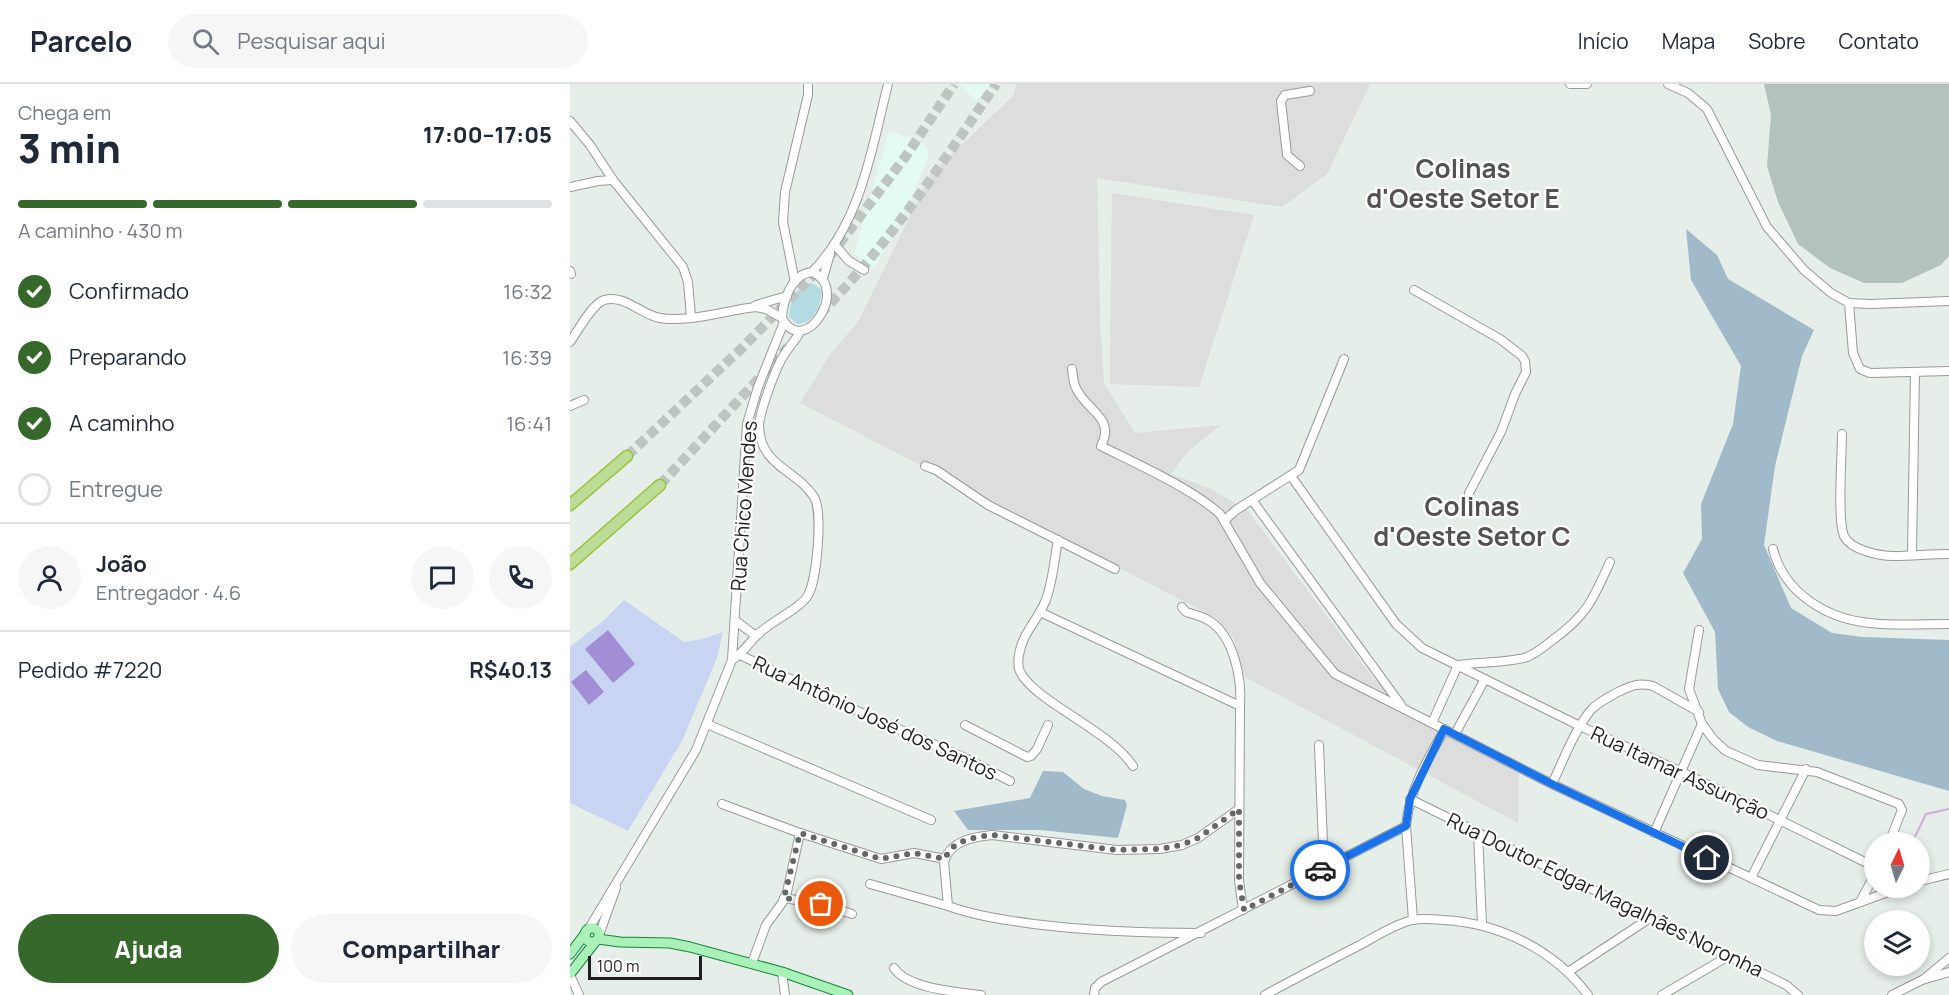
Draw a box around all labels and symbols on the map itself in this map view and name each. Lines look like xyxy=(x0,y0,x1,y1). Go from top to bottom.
district label: Colinas d'Oeste Setor E xyxy=(1366,150,1560,216)
street label: Rua Chico Mendes xyxy=(724,420,763,592)
district label: Colinas d'Oeste Setor C xyxy=(1373,488,1571,554)
street label: Rua Antônio José dos Santos xyxy=(749,649,1002,786)
street label: Rua Itamar Assunção xyxy=(1587,719,1774,826)
street label: Rua Doutor Edgar Magalhães Noronha xyxy=(1443,806,1768,983)
pin xyxy=(1681,832,1732,883)
north arrow xyxy=(1864,832,1930,898)
courier xyxy=(1290,840,1350,900)
pin xyxy=(795,878,846,929)
scale bar xyxy=(588,953,702,980)

